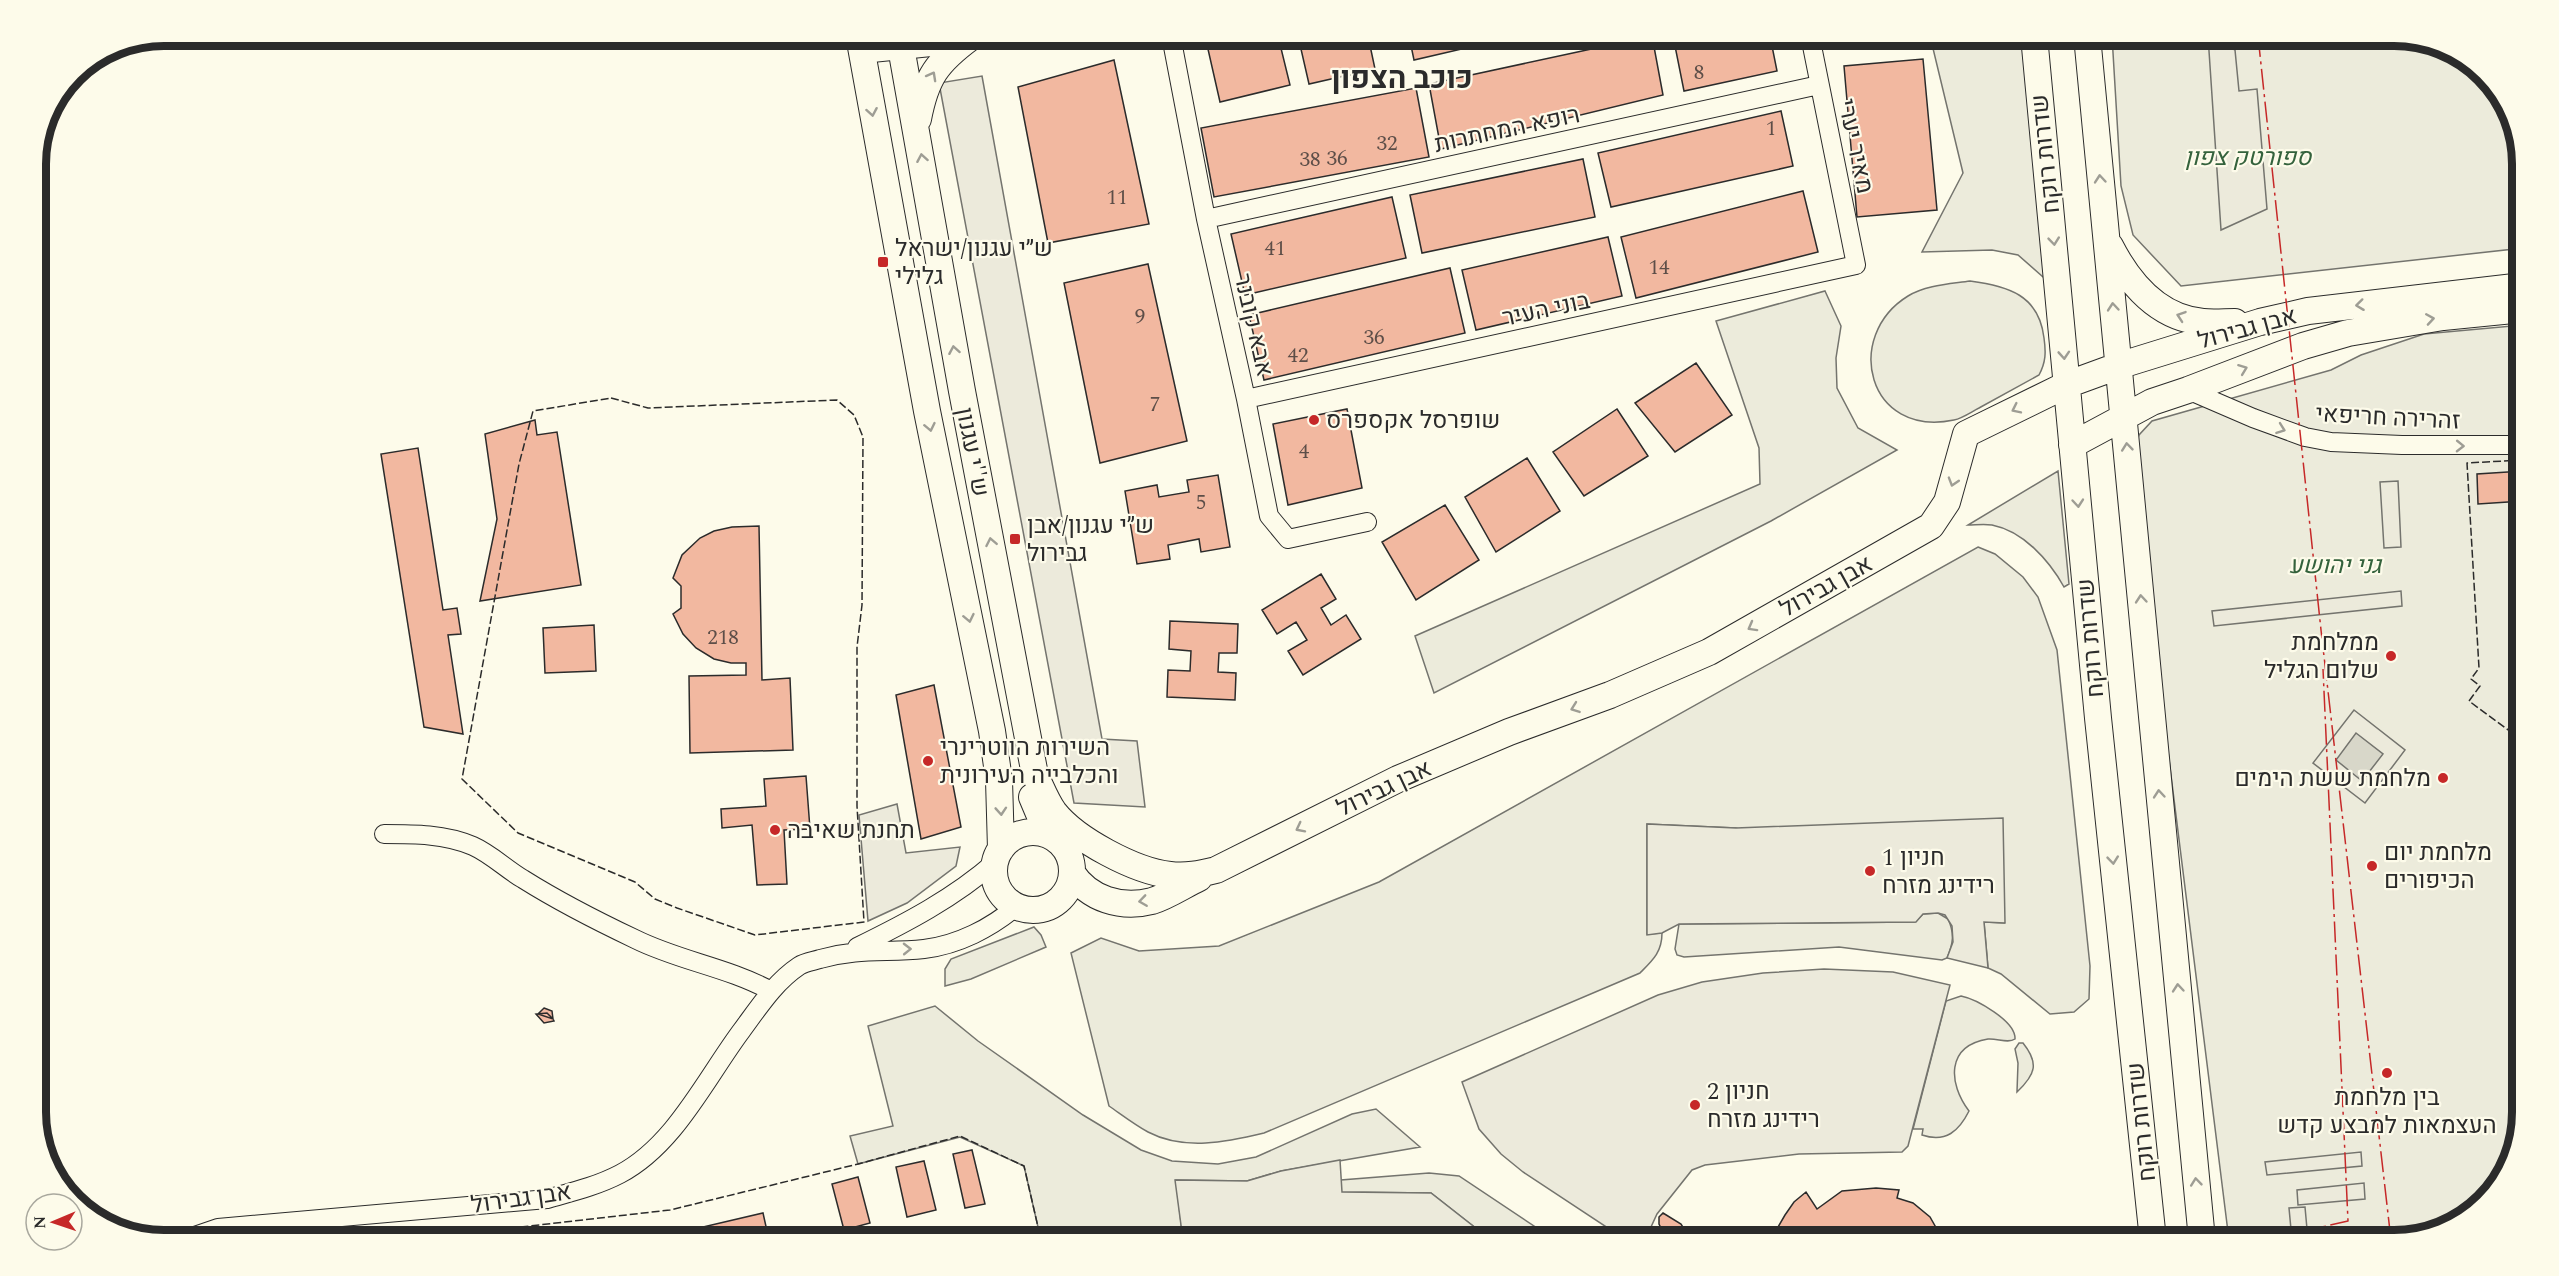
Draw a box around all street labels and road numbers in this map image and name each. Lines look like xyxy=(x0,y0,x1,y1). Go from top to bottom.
street label: שדרות רוקח xyxy=(2022,92,2070,215)
street label: מאיר יערי xyxy=(1827,96,1883,197)
street label: רופא המחתרות xyxy=(1431,97,1583,163)
street label: אבא קובנר xyxy=(1224,270,1282,380)
street label: בוני העיר xyxy=(1499,283,1594,337)
street label: אבן גבירול xyxy=(2194,298,2301,359)
street label: זהרירה חריפאי xyxy=(2315,396,2461,440)
street label: ש''י עגנון xyxy=(946,405,998,500)
street label: אבן גבירול xyxy=(1773,547,1880,627)
street label: שדרות רוקח xyxy=(2068,577,2114,699)
street label: אבן גבירול xyxy=(1331,751,1438,827)
street label: שדרות רוקח xyxy=(2118,1060,2166,1183)
street label: אבן גבירול xyxy=(468,1174,574,1224)

